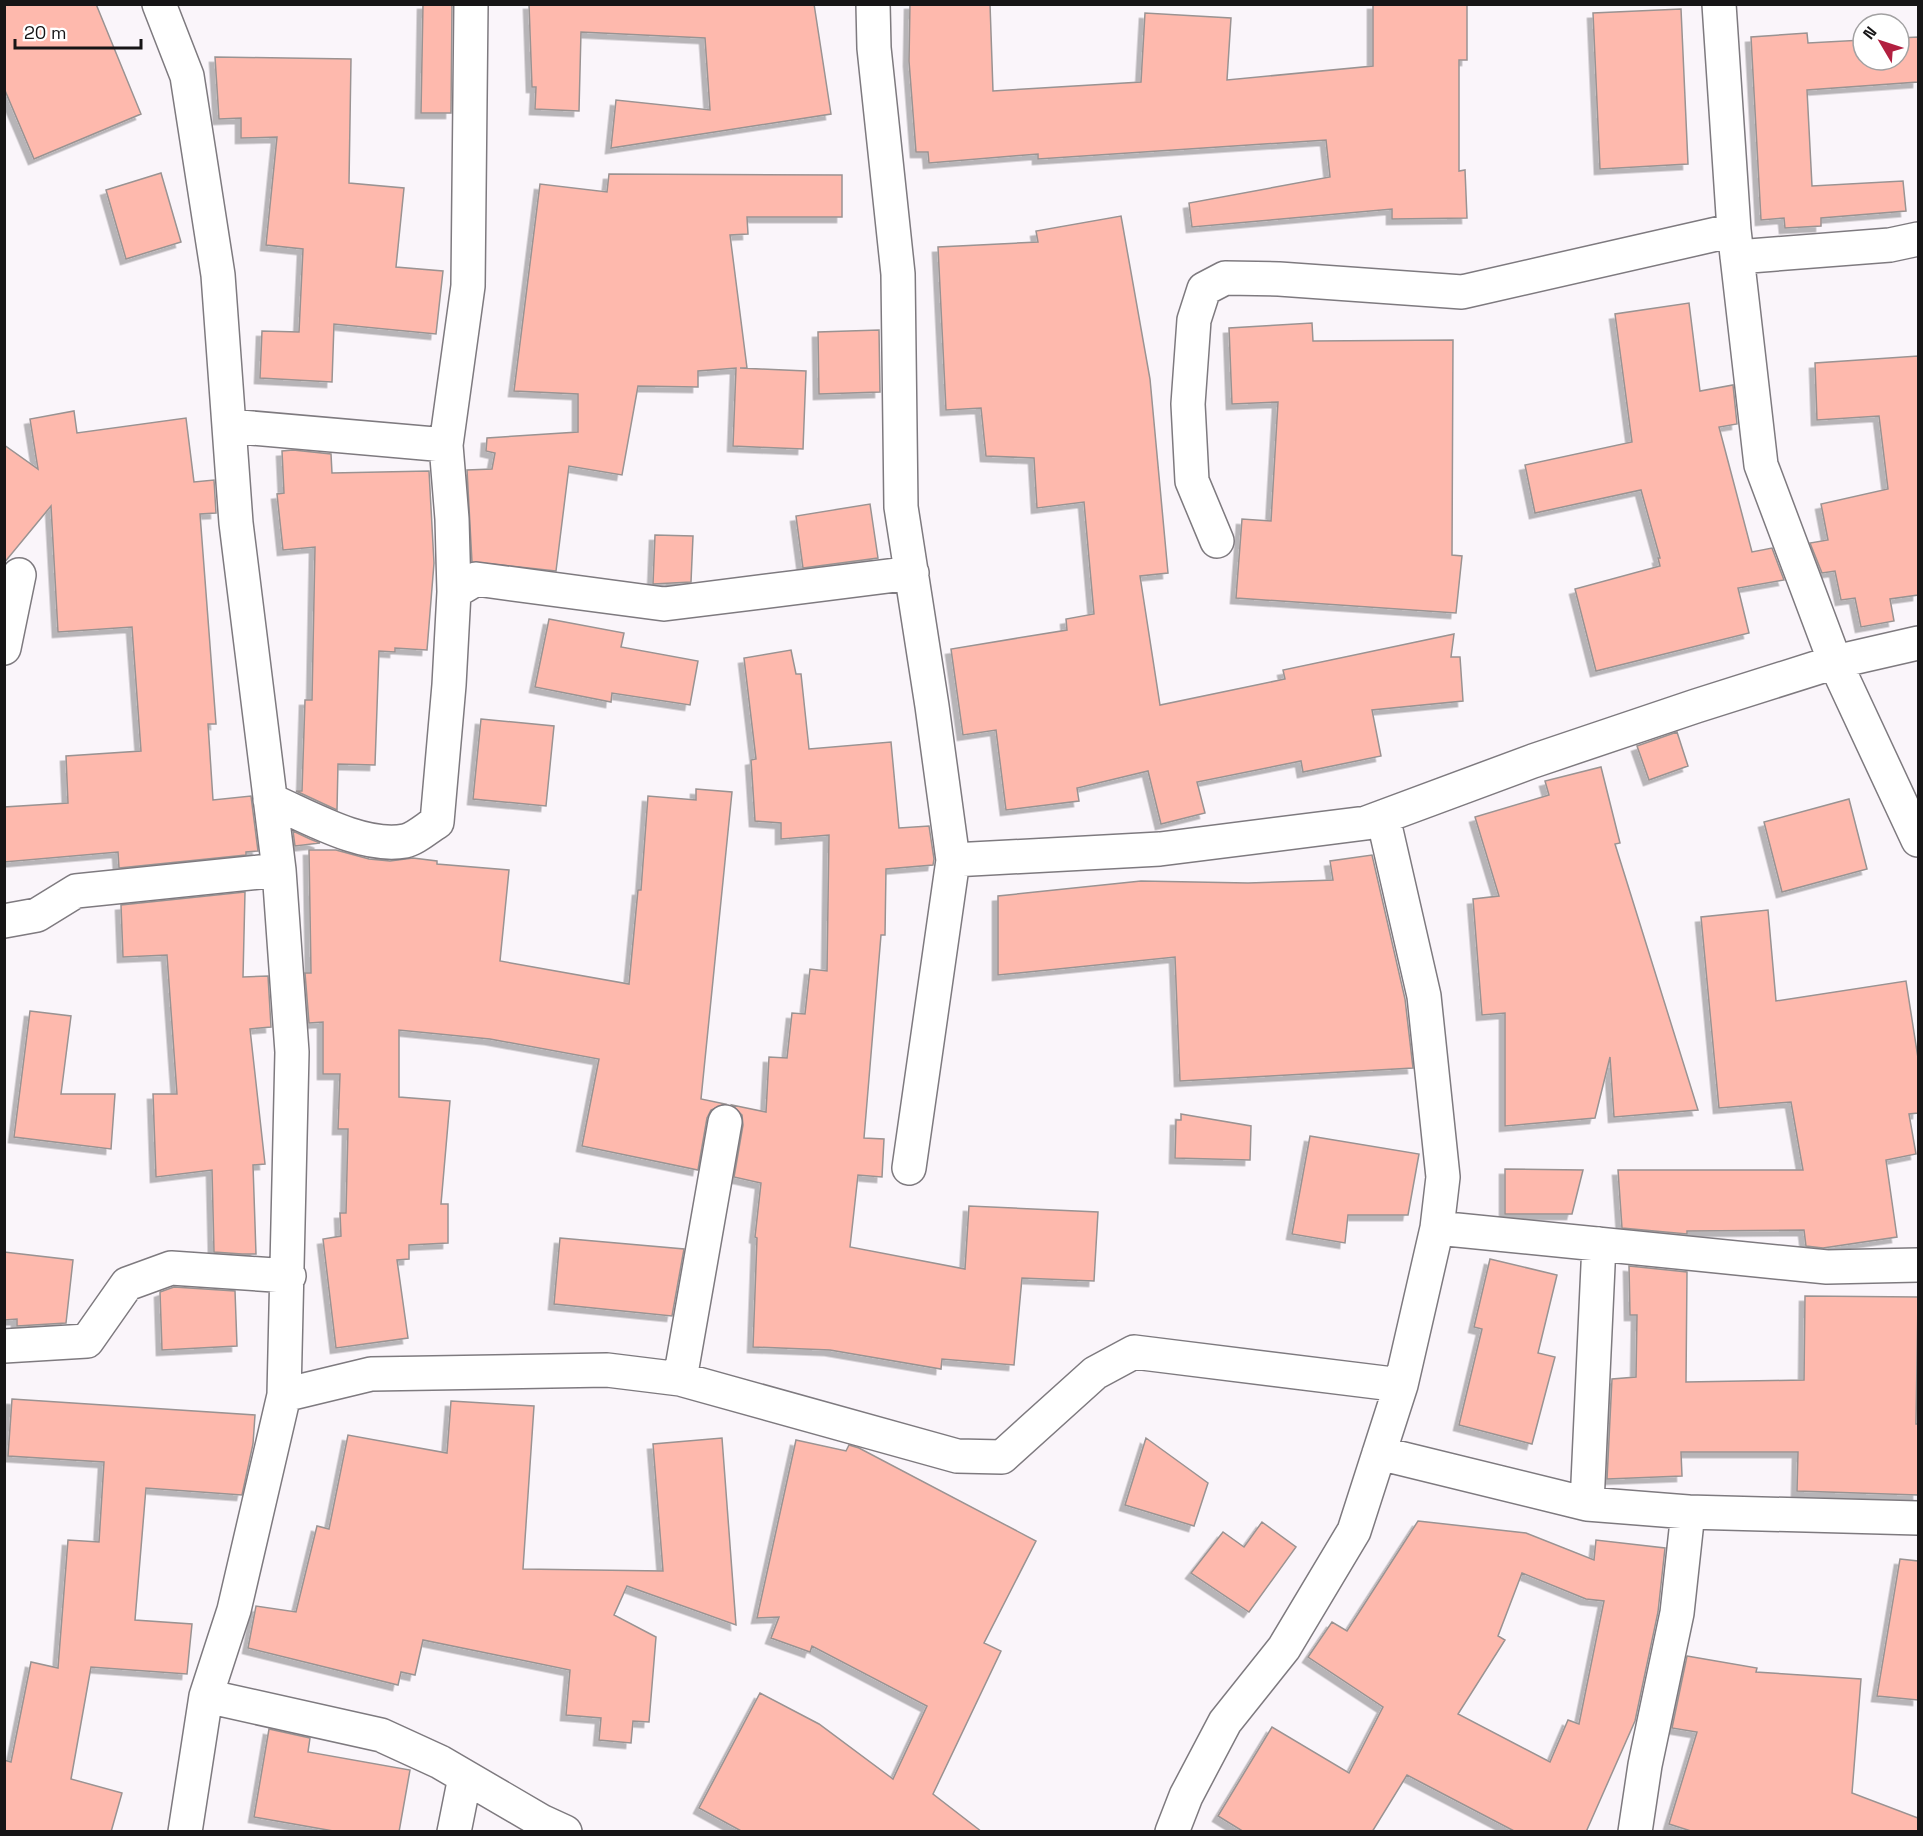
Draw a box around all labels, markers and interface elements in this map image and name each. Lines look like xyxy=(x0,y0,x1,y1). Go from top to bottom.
scale bar xyxy=(15,12,141,50)
north arrow xyxy=(1851,12,1911,72)
text: 20 m xyxy=(24,21,67,44)
text: N xyxy=(1858,22,1881,44)

